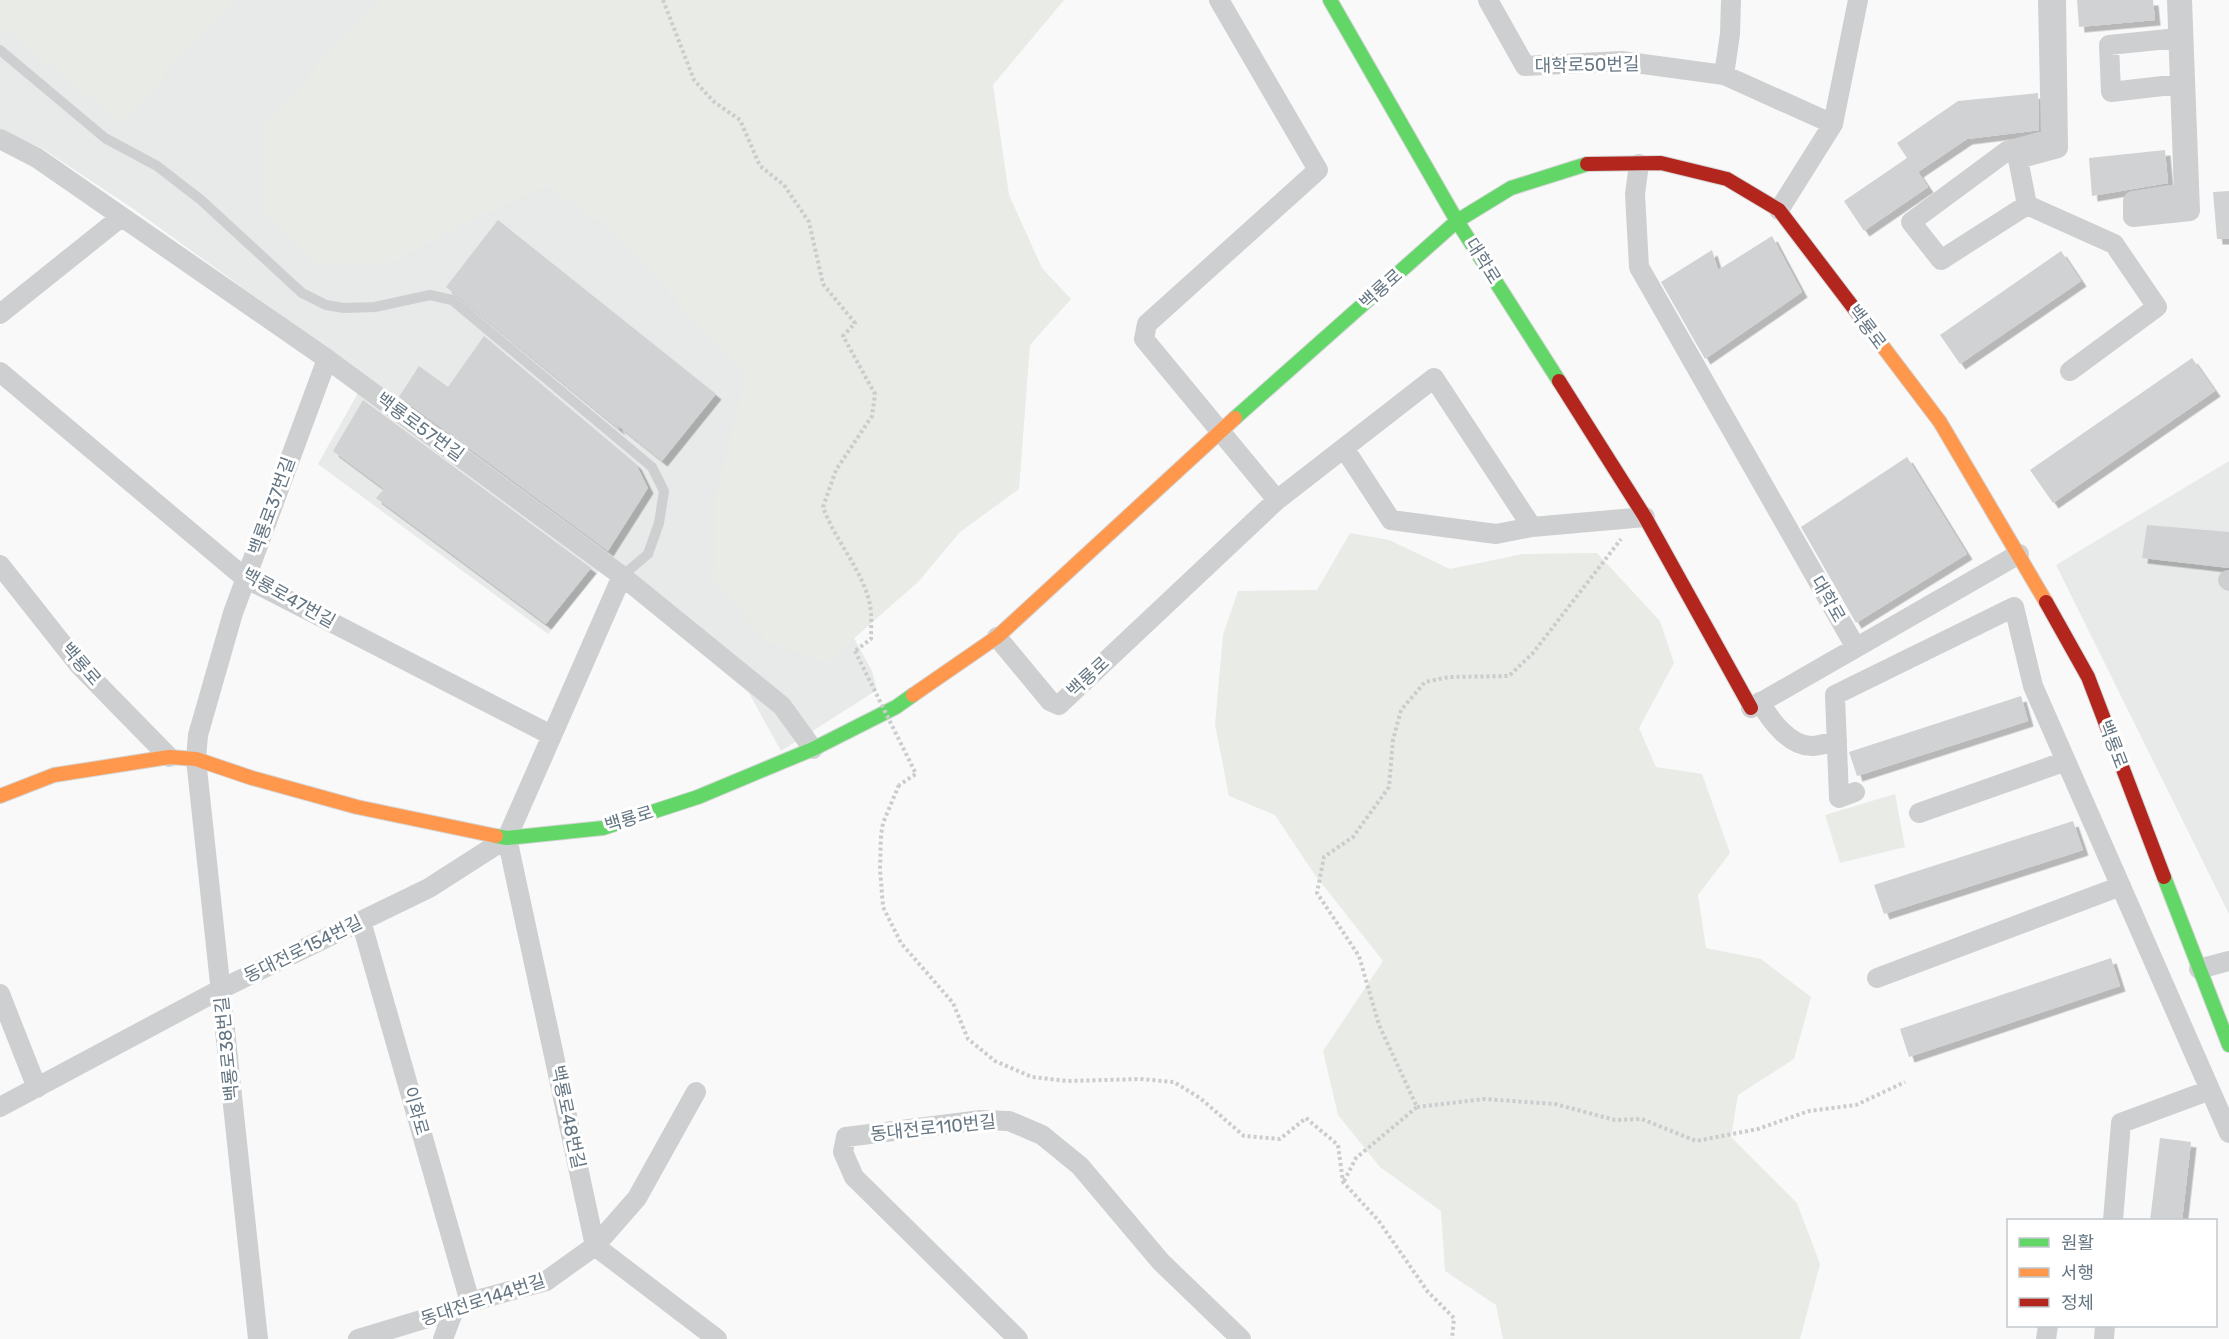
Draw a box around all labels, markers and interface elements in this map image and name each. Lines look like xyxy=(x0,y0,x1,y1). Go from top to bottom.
street label: 대학로50번길 xyxy=(1534,53,1640,77)
street label: 대학로 xyxy=(1461,234,1505,288)
street label: 백룡로 xyxy=(1355,264,1407,314)
street label: 백룡로 xyxy=(1843,301,1891,353)
street label: 백룡로57번길 xyxy=(372,388,468,466)
street label: 백룡로37번길 xyxy=(244,454,300,558)
street label: 백룡로47번길 xyxy=(239,563,339,633)
street label: 대학로 xyxy=(1806,572,1850,626)
street label: 백룡로 xyxy=(56,638,106,690)
street label: 백룡로 xyxy=(1062,652,1114,702)
street label: 백룡로 xyxy=(2094,717,2132,771)
street label: 백룡로 xyxy=(602,801,656,837)
street label: 동대전로154번길 xyxy=(240,911,366,987)
street label: 백룡로38번길 xyxy=(211,996,243,1102)
street label: 백룡로48번길 xyxy=(546,1063,590,1171)
street label: 이화로 xyxy=(399,1084,433,1138)
street label: 동대전로110번길 xyxy=(869,1110,997,1146)
legend xyxy=(2007,1219,2217,1327)
text: 원활 xyxy=(2061,1232,2094,1254)
text: 서행 xyxy=(2061,1262,2094,1284)
street label: 동대전로144번길 xyxy=(418,1270,548,1330)
text: 정체 xyxy=(2061,1292,2094,1314)

